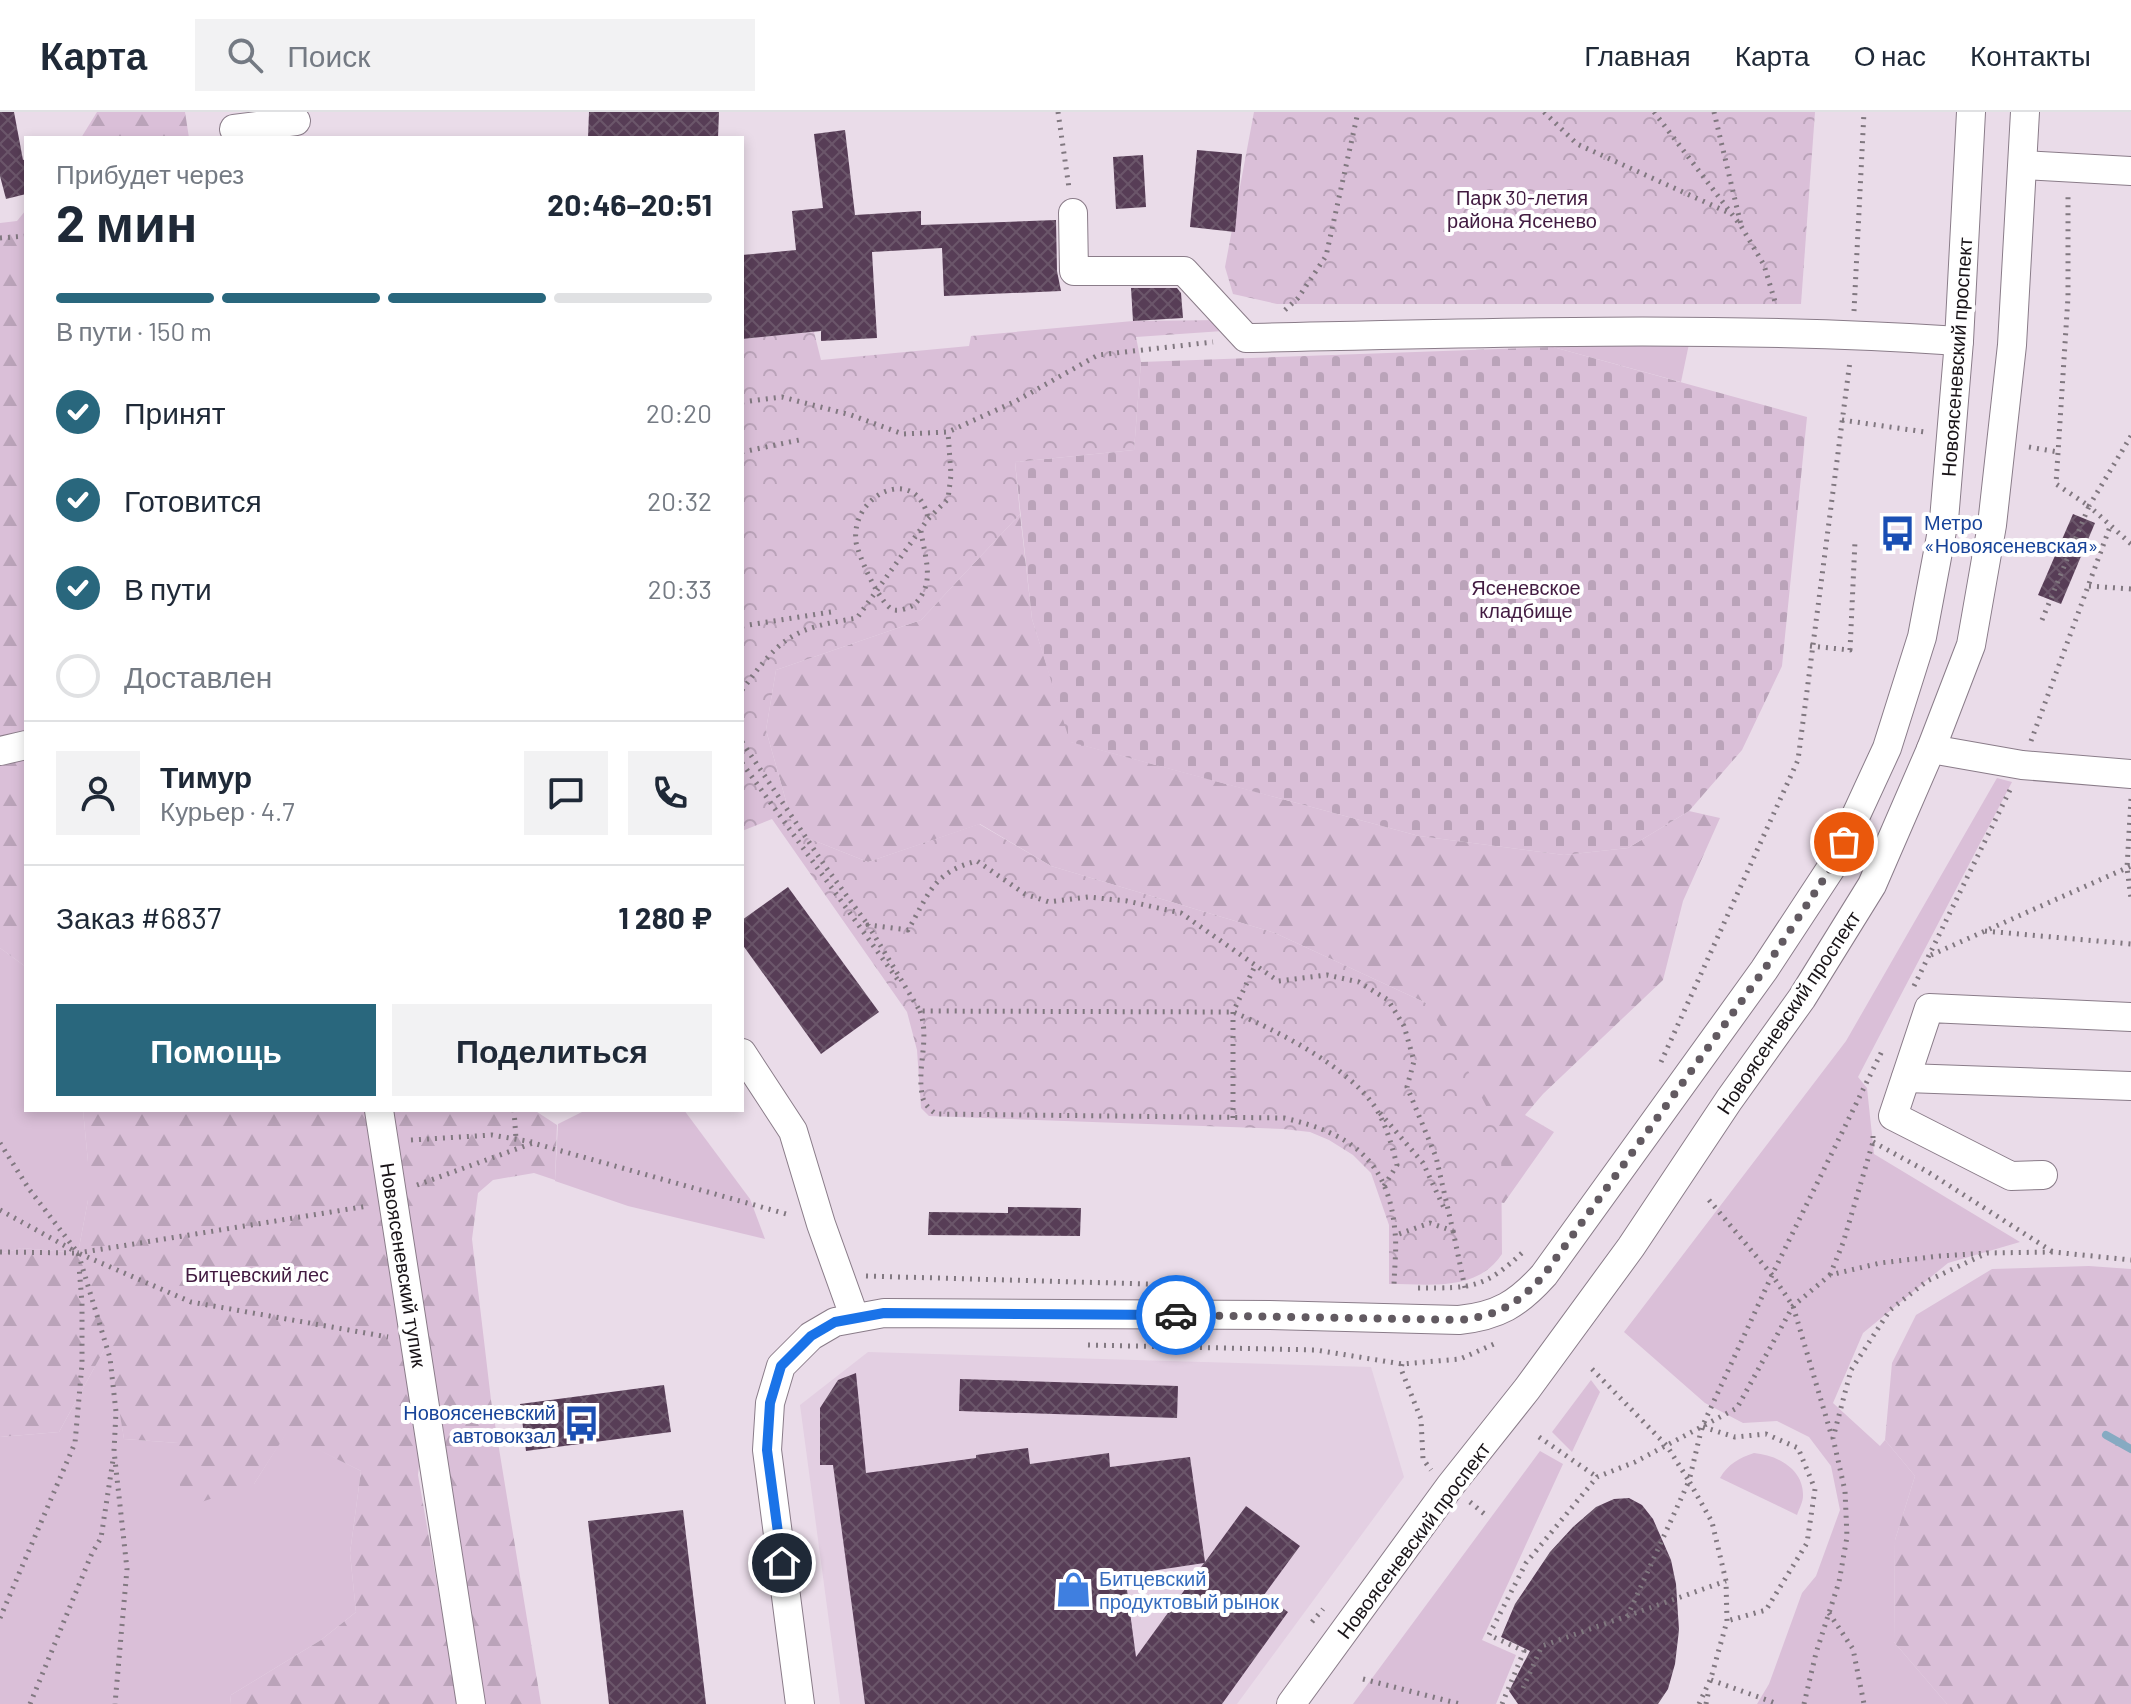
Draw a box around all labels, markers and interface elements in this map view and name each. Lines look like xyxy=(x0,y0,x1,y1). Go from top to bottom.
search box xyxy=(195,19,755,91)
text: Карта xyxy=(40,32,147,78)
icon: search xyxy=(223,33,267,77)
text: Поиск xyxy=(287,37,370,73)
text: Главная xyxy=(1584,38,1691,72)
text: Карта xyxy=(1735,38,1810,72)
text: О нас xyxy=(1854,38,1926,72)
text: Контакты xyxy=(1970,38,2091,72)
text: Прибудет через xyxy=(56,158,244,189)
park label: Парк 30-летия района Ясенево xyxy=(1447,185,1597,232)
text: 20:46–20:51 xyxy=(547,186,712,222)
text: 2 мин xyxy=(56,190,197,252)
street label: Новоясеневский проспект xyxy=(1936,237,1976,477)
text: В пути · 150 m xyxy=(56,315,212,346)
icon: check xyxy=(56,390,100,434)
text: Принят xyxy=(124,394,226,430)
text: 20:20 xyxy=(646,397,712,428)
icon: check xyxy=(56,478,100,522)
text: Готовится xyxy=(124,482,262,518)
text: 20:32 xyxy=(647,485,712,516)
place label: Метро «Новоясеневская» xyxy=(1924,510,2098,557)
bus stop icon: Метро «Новоясеневская» xyxy=(1879,515,1917,553)
icon: check xyxy=(56,566,100,610)
text: В пути xyxy=(124,570,212,606)
text: 20:33 xyxy=(648,573,712,604)
park label: Ясеневское кладбище xyxy=(1471,575,1581,622)
text: Доставлен xyxy=(124,658,272,694)
button: person xyxy=(56,751,140,835)
button: chat xyxy=(524,751,608,835)
button: phone xyxy=(628,751,712,835)
text: Тимур xyxy=(160,758,252,794)
text: Курьер · 4.7 xyxy=(160,795,295,826)
pin xyxy=(1810,808,1878,876)
icon: bag xyxy=(1822,820,1866,864)
text: Заказ #6837 xyxy=(56,899,221,935)
text: 1 280 ₽ xyxy=(618,899,712,935)
street label: Новоясеневский проспект xyxy=(1711,906,1865,1118)
button: Помощь xyxy=(56,1004,376,1096)
button: Поделиться xyxy=(392,1004,712,1096)
street label: Новоясеневский тупик xyxy=(376,1161,432,1369)
park label: Битцевский лес xyxy=(185,1262,329,1286)
courier xyxy=(1136,1275,1216,1355)
icon: car xyxy=(1154,1293,1198,1337)
place label: Новоясеневский автовокзал xyxy=(403,1400,556,1447)
bus stop icon: Новоясеневский автовокзал xyxy=(563,1405,601,1443)
street label: Новоясеневский проспект xyxy=(1331,1437,1495,1643)
pin xyxy=(748,1529,816,1597)
icon: home xyxy=(760,1541,804,1585)
place label: Битцевский продуктовый рынок xyxy=(1099,1566,1279,1613)
shop icon: Битцевский продуктовый рынок xyxy=(1054,1571,1092,1609)

